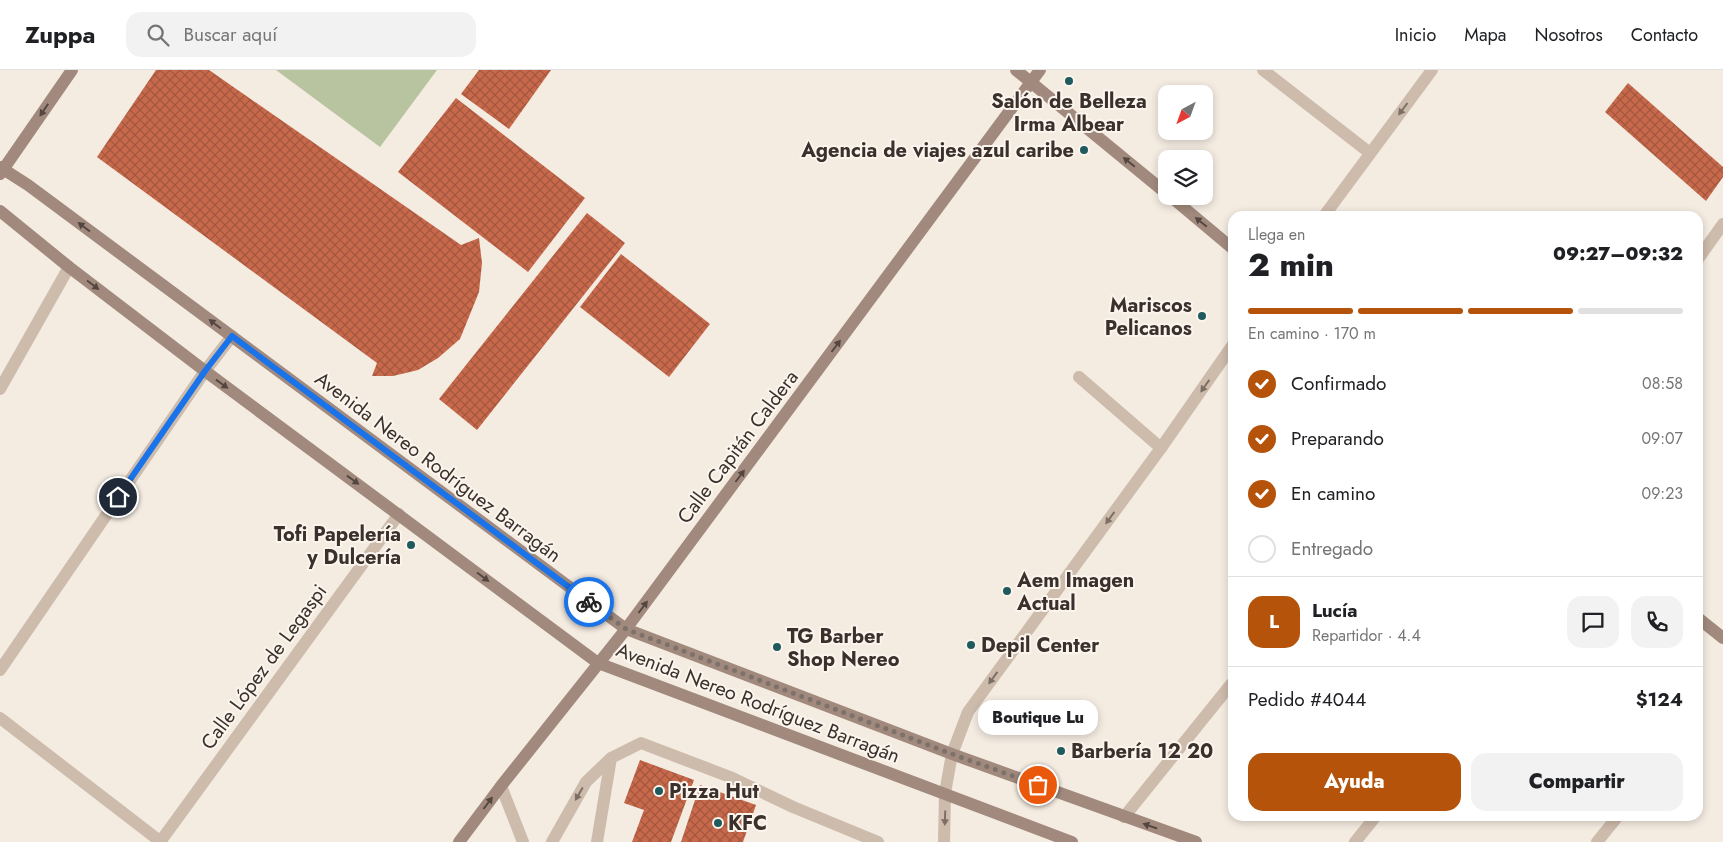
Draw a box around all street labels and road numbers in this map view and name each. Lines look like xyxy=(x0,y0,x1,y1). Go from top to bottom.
street label: Calle Capitán Caldera xyxy=(670,364,806,530)
street label: Avenida Nereo Rodríguez Barragán xyxy=(309,365,567,569)
street label: Calle López de Legaspi xyxy=(194,578,334,756)
street label: Avenida Nereo Rodríguez Barragán xyxy=(612,635,904,771)

